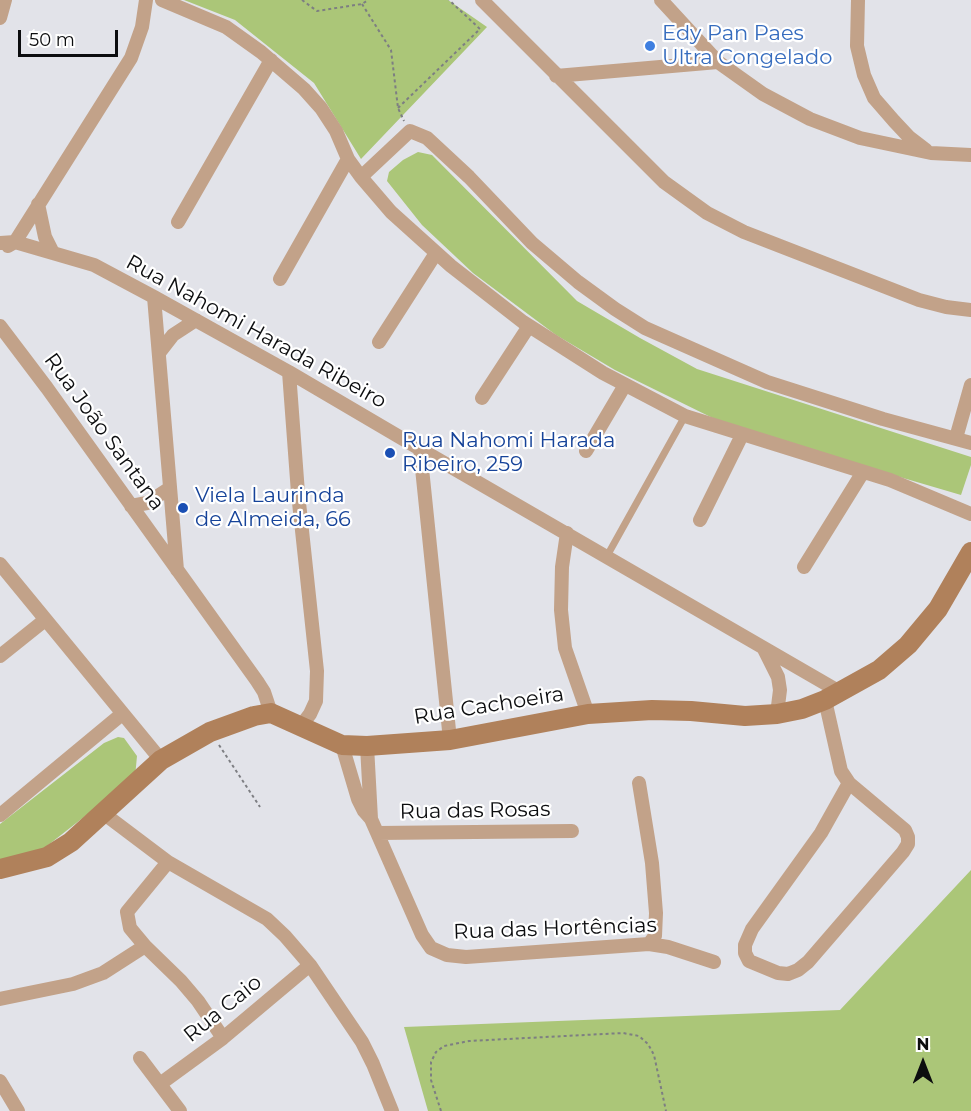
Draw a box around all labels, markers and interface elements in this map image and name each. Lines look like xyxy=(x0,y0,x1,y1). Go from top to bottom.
scale bar xyxy=(21,18,122,56)
place label: Edy Pan Paes Ultra Congelado xyxy=(662,21,832,71)
text: 50 m xyxy=(29,29,75,51)
marker: Edy Pan Paes Ultra Congelado xyxy=(643,39,657,53)
street label: Rua Nahomi Harada Ribeiro xyxy=(121,250,391,414)
street label: Rua João Santana xyxy=(38,348,170,516)
place label: Rua Nahomi Harada Ribeiro, 259 xyxy=(402,428,615,478)
marker: Rua Nahomi Harada Ribeiro, 259 xyxy=(383,446,397,460)
place label: Viela Laurinda de Almeida, 66 xyxy=(195,483,351,533)
marker: Viela Laurinda de Almeida, 66 xyxy=(176,501,190,515)
street label: Rua Cachoeira xyxy=(412,682,566,730)
street label: Rua das Rosas xyxy=(399,797,551,825)
street label: Rua das Hortências xyxy=(453,913,657,945)
street label: Rua Caio xyxy=(179,970,267,1048)
north arrow xyxy=(893,1033,953,1093)
text: N xyxy=(917,1035,929,1054)

